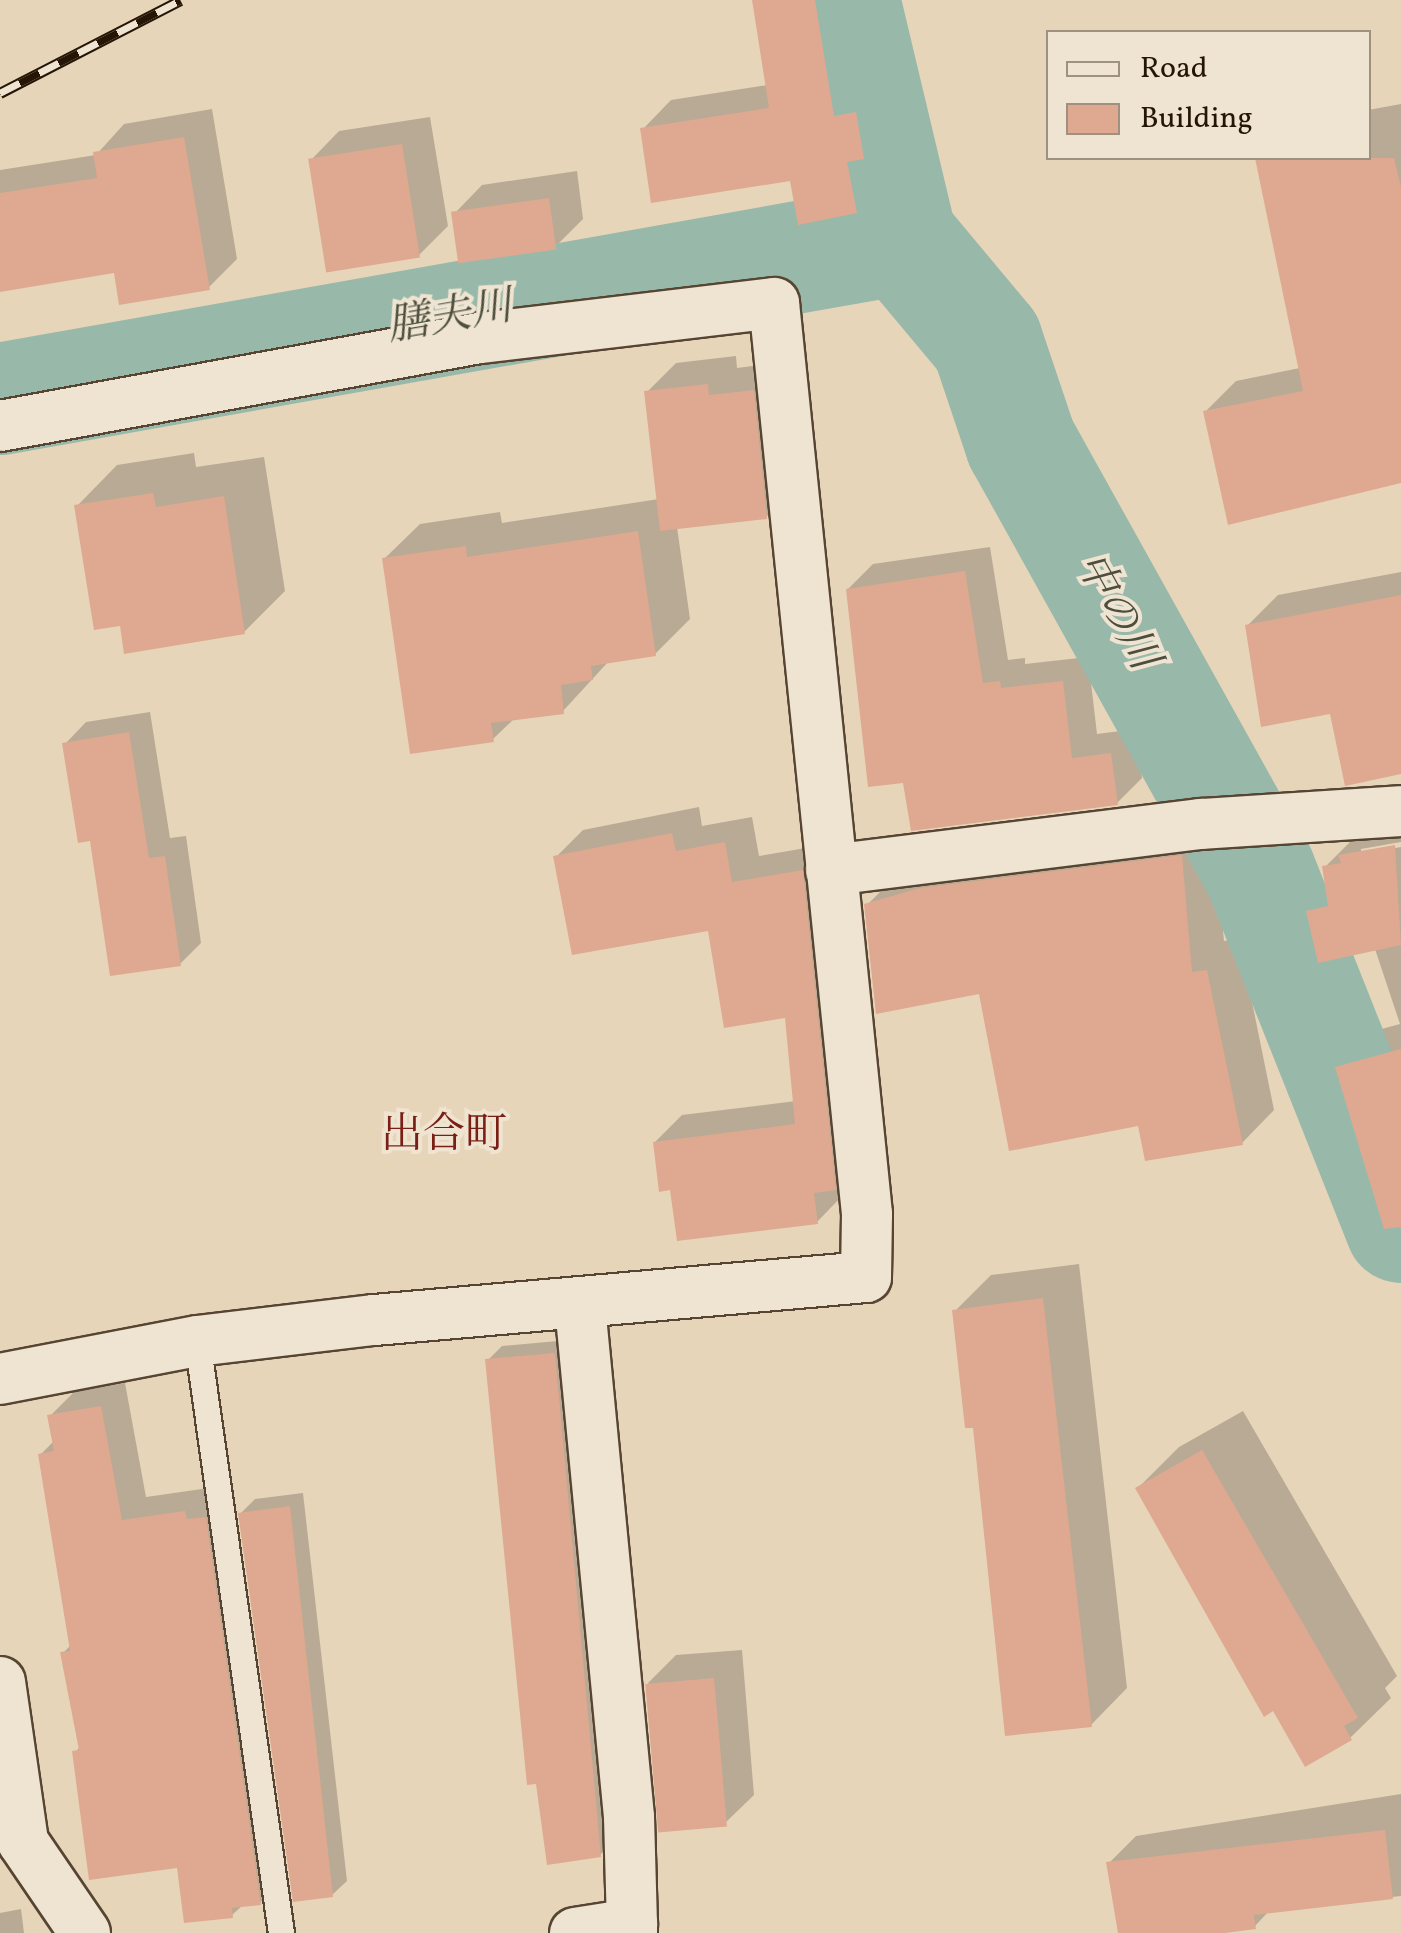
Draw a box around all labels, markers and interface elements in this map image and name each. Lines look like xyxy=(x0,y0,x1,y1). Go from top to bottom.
legend xyxy=(1046,30,1371,160)
text: Road xyxy=(1140,48,1208,90)
text: Building xyxy=(1140,98,1253,140)
water label: 膳夫川 xyxy=(384,283,516,355)
water label: 中の川 xyxy=(1062,545,1168,679)
district label: 出合町 xyxy=(381,1112,507,1162)

